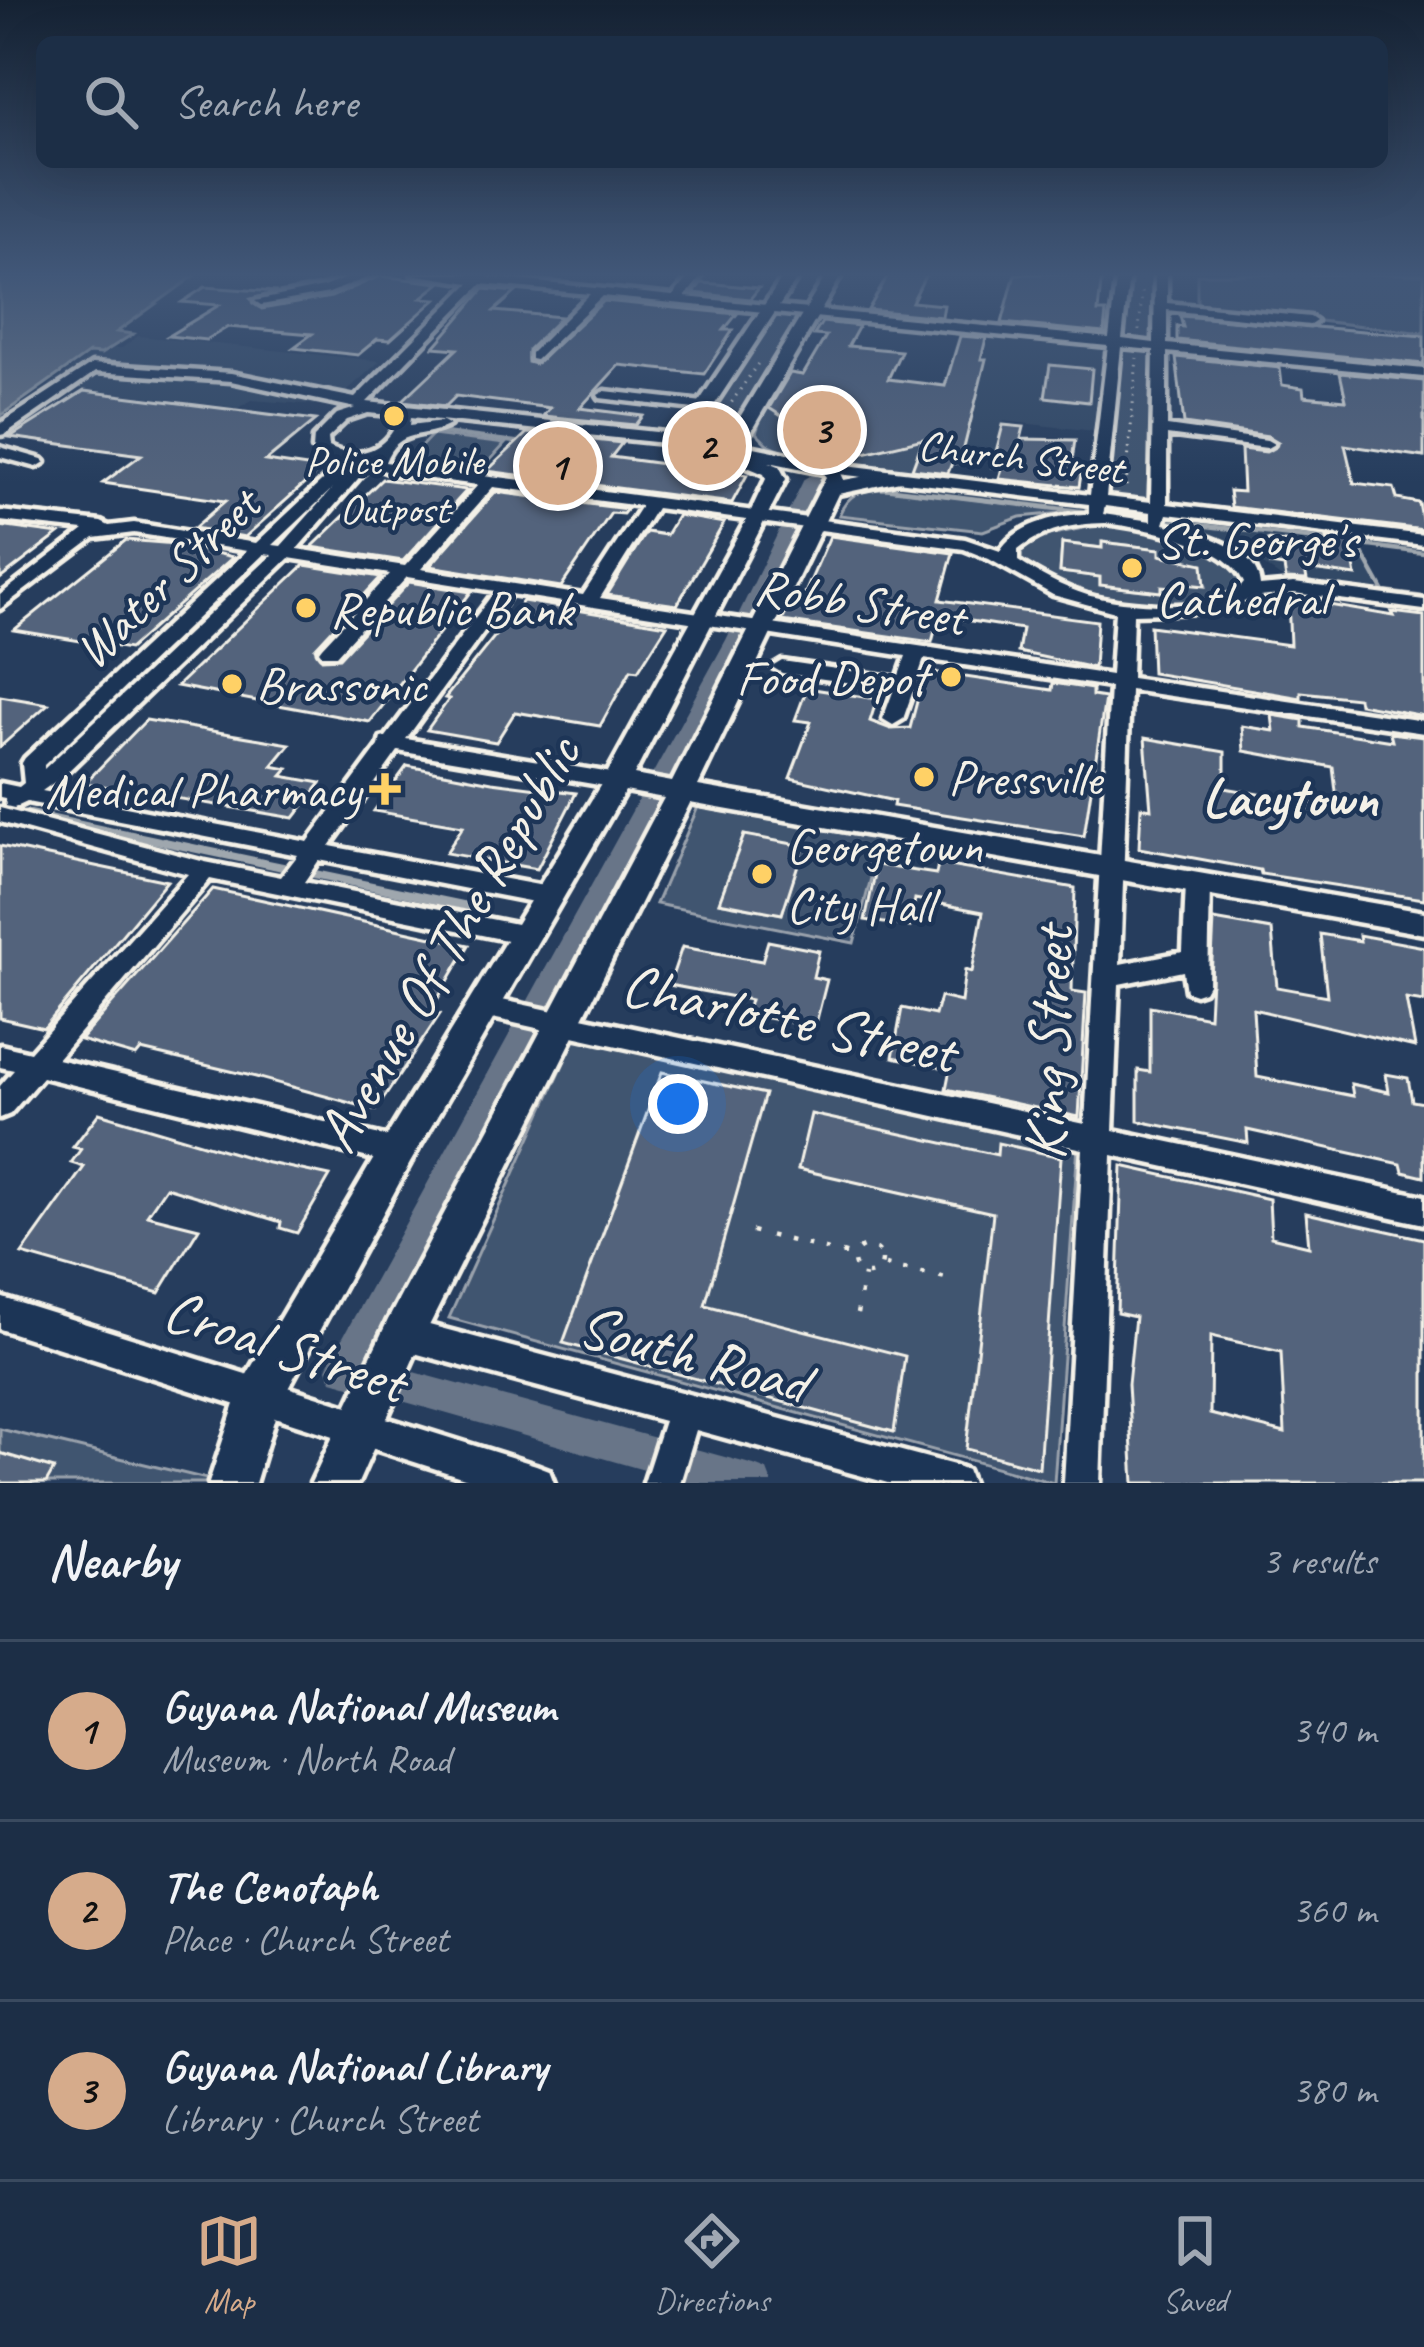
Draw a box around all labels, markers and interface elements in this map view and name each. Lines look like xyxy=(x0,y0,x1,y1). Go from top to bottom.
search box xyxy=(36,36,1388,168)
icon: search xyxy=(78,69,144,135)
text: Search here xyxy=(174,74,357,131)
pin: 3 xyxy=(783,385,861,475)
pin: 2 xyxy=(668,401,746,491)
marker: Police Mobile Outpost xyxy=(381,403,407,429)
street label: Church Street xyxy=(915,419,1130,497)
pin: 1 xyxy=(519,421,597,511)
place label: Police Mobile Outpost xyxy=(305,435,486,536)
street label: Water Street xyxy=(61,470,276,682)
place label: St. George's Cathedral xyxy=(1156,508,1362,631)
street label: Robb Street xyxy=(750,554,974,651)
marker: St. George's Cathedral xyxy=(1119,555,1145,581)
place label: Republic Bank xyxy=(330,577,576,641)
marker: Republic Bank xyxy=(293,595,319,621)
place label: Food Depot xyxy=(736,646,933,710)
place label: Brassonic xyxy=(256,653,428,717)
marker: Food Depot xyxy=(938,664,964,690)
marker: Brassonic xyxy=(219,671,245,697)
street label: Avenue Of The Republic xyxy=(298,720,599,1165)
place label: Pressville xyxy=(948,746,1105,810)
place label: Medical Pharmacy xyxy=(45,758,365,822)
marker: Pressville xyxy=(911,764,937,790)
district label: Lacytown xyxy=(1202,764,1379,832)
marker: Medical Pharmacy xyxy=(372,776,398,802)
place label: Georgetown City Hall xyxy=(786,814,983,937)
marker: Georgetown City Hall xyxy=(749,861,775,887)
street label: King Street xyxy=(1006,920,1090,1161)
street label: Charlotte Street xyxy=(615,946,967,1091)
your location xyxy=(648,1074,708,1134)
street label: Croal Street xyxy=(154,1271,420,1422)
street label: South Road xyxy=(571,1287,825,1423)
text: Nearby xyxy=(48,1529,176,1593)
text: 3 results xyxy=(1262,1537,1376,1586)
text: Guyana National Museum xyxy=(162,1678,555,1735)
text: 1 xyxy=(78,1706,96,1755)
text: 340 m xyxy=(1292,1706,1376,1755)
text: Museum · North Road xyxy=(162,1735,450,1784)
text: The Cenotaph xyxy=(162,1858,378,1915)
text: 2 xyxy=(78,1886,96,1935)
text: 360 m xyxy=(1292,1886,1376,1935)
text: Place · Church Street xyxy=(162,1915,448,1964)
text: Guyana National Library xyxy=(162,2038,547,2095)
text: 3 xyxy=(78,2066,96,2115)
text: 380 m xyxy=(1292,2066,1376,2115)
text: Library · Church Street xyxy=(162,2095,478,2144)
tab: Map xyxy=(196,2208,262,2322)
tab: Directions xyxy=(655,2208,769,2322)
tab: Saved xyxy=(1162,2208,1228,2322)

